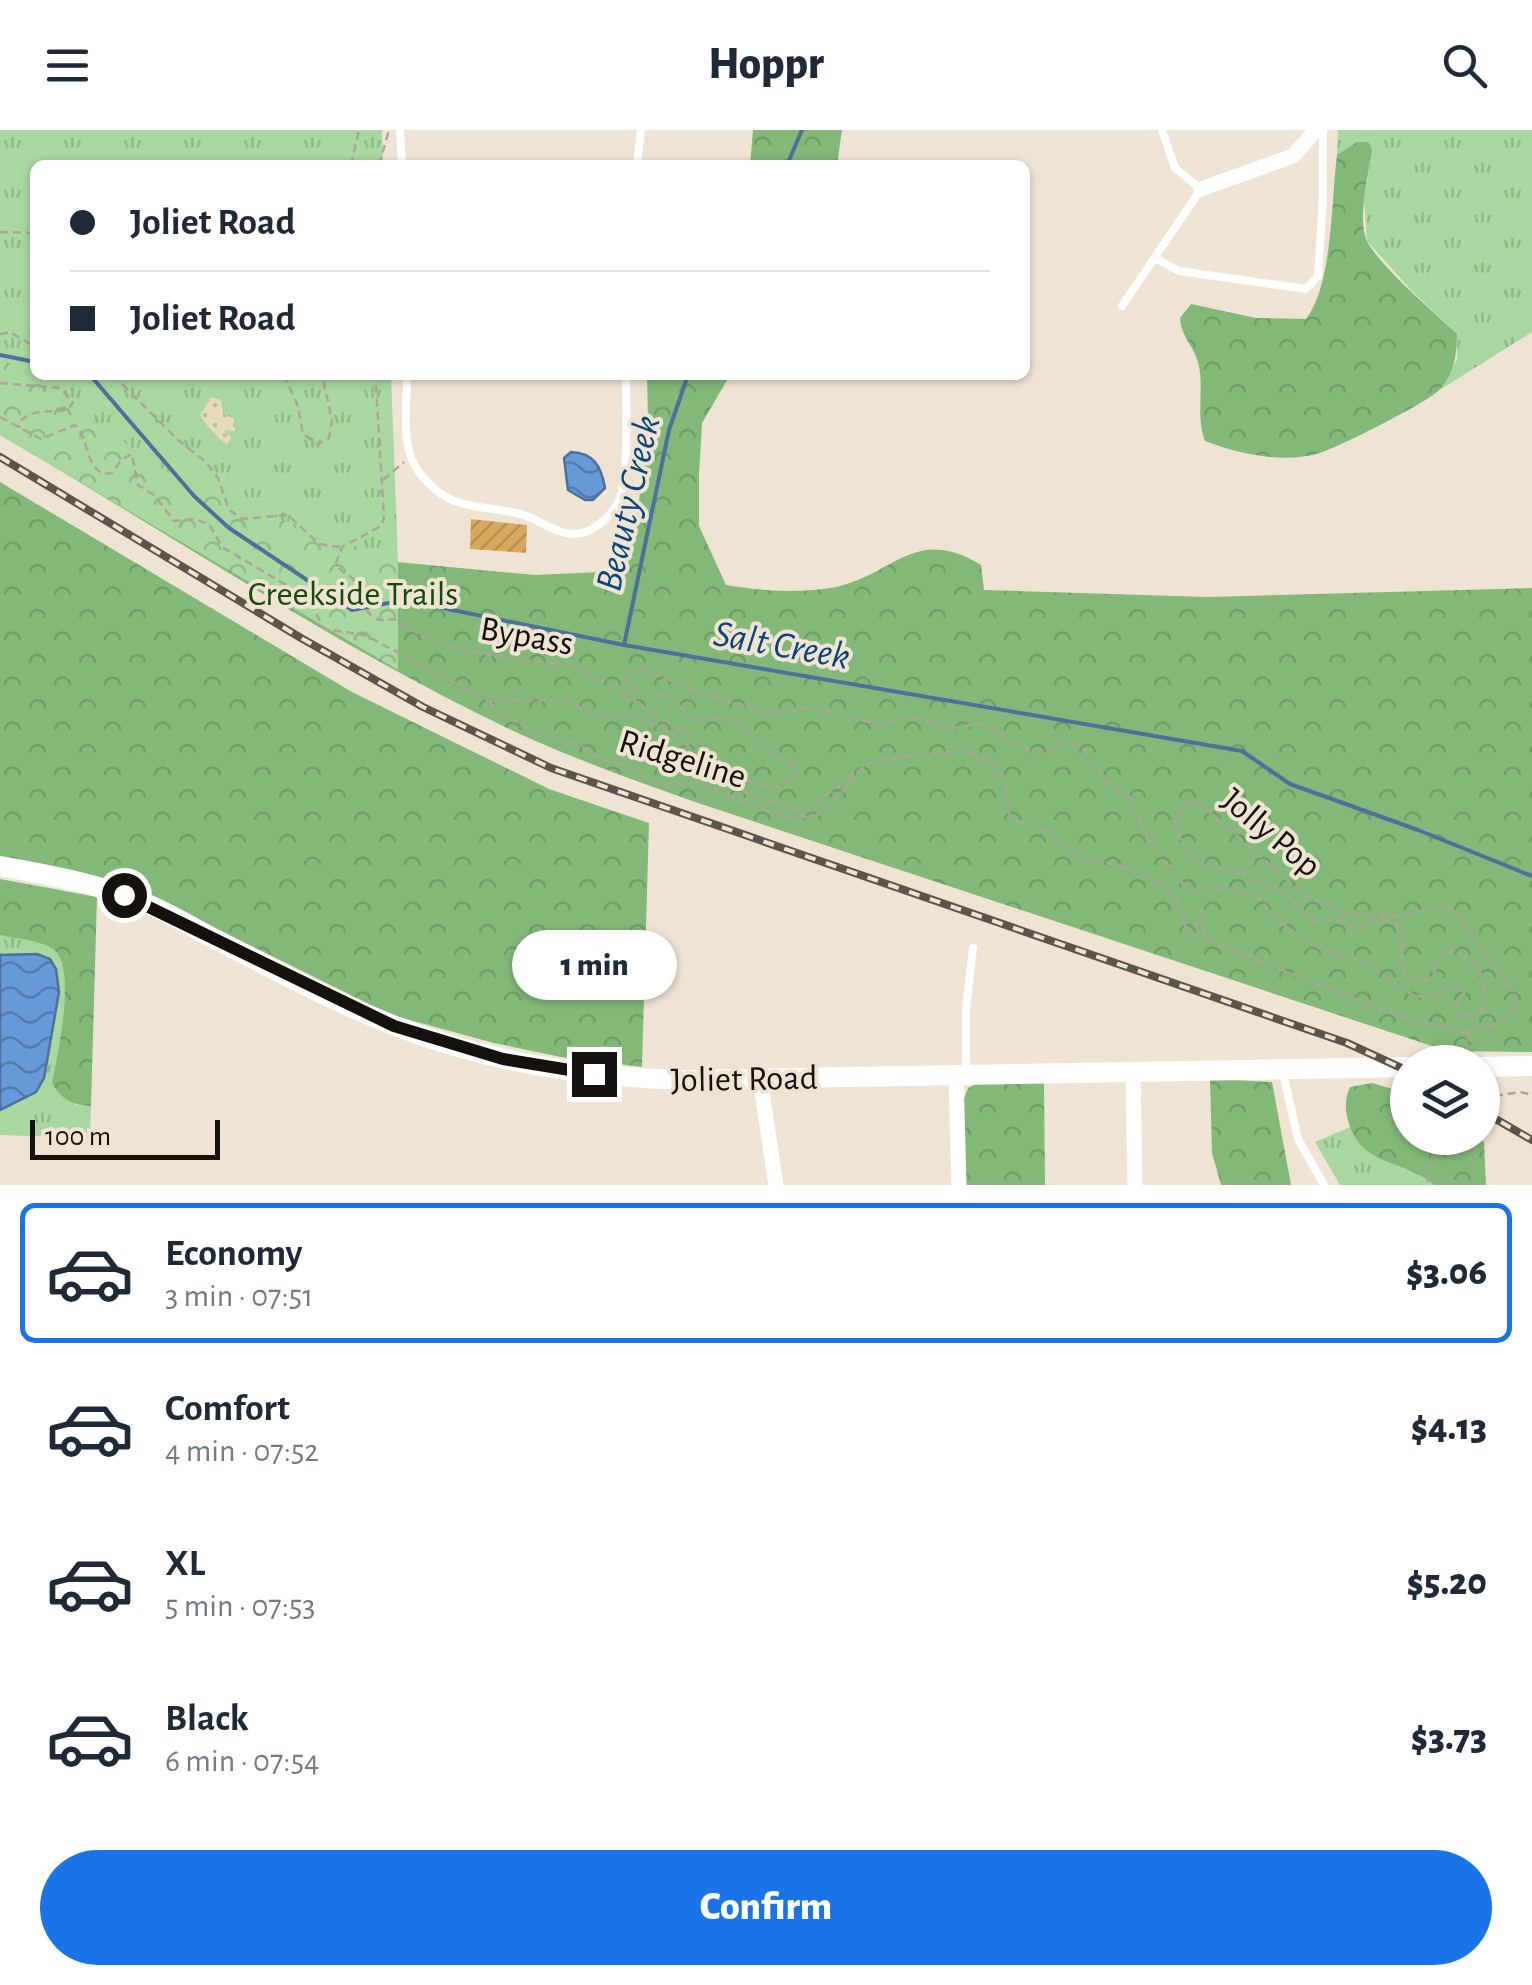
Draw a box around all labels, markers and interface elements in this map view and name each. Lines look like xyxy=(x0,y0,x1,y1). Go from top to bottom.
icon: menu xyxy=(40,38,95,93)
icon: search xyxy=(1437,38,1492,93)
text: Hoppr xyxy=(708,42,824,87)
text: Joliet Road xyxy=(130,204,295,242)
text: Joliet Road xyxy=(130,300,295,338)
water label: Beauty Creek xyxy=(590,412,668,595)
park label: Creekside Trails xyxy=(248,577,458,612)
street label: Bypass xyxy=(478,611,576,662)
water label: Salt Creek xyxy=(711,615,853,677)
street label: Ridgeline xyxy=(615,724,750,795)
street label: Jolly Pop xyxy=(1215,782,1327,884)
route start xyxy=(102,873,147,918)
callout: 1 min xyxy=(512,929,676,999)
text: 1 min xyxy=(560,949,629,981)
map controls xyxy=(1390,1045,1500,1155)
button: layers xyxy=(1390,1045,1500,1155)
route end xyxy=(572,1052,617,1097)
street label: Joliet Road xyxy=(670,1061,818,1098)
scale bar xyxy=(30,1115,220,1160)
text: 100 m xyxy=(45,1123,111,1151)
icon: car xyxy=(45,1228,135,1318)
text: Economy xyxy=(165,1235,303,1273)
text: $3.06 xyxy=(1406,1254,1487,1292)
text: 3 min · 07:51 xyxy=(165,1280,313,1312)
icon: car xyxy=(45,1383,135,1473)
text: Comfort xyxy=(165,1390,290,1428)
text: $4.13 xyxy=(1411,1409,1487,1447)
text: 4 min · 07:52 xyxy=(165,1435,319,1467)
icon: car xyxy=(45,1538,135,1628)
text: XL xyxy=(165,1545,205,1583)
text: $5.20 xyxy=(1406,1564,1487,1602)
text: 5 min · 07:53 xyxy=(165,1590,316,1622)
icon: car xyxy=(45,1693,135,1783)
text: Black xyxy=(165,1700,249,1738)
text: $3.73 xyxy=(1411,1719,1487,1757)
text: 6 min · 07:54 xyxy=(165,1745,319,1777)
button: Confirm xyxy=(40,1850,1492,1965)

